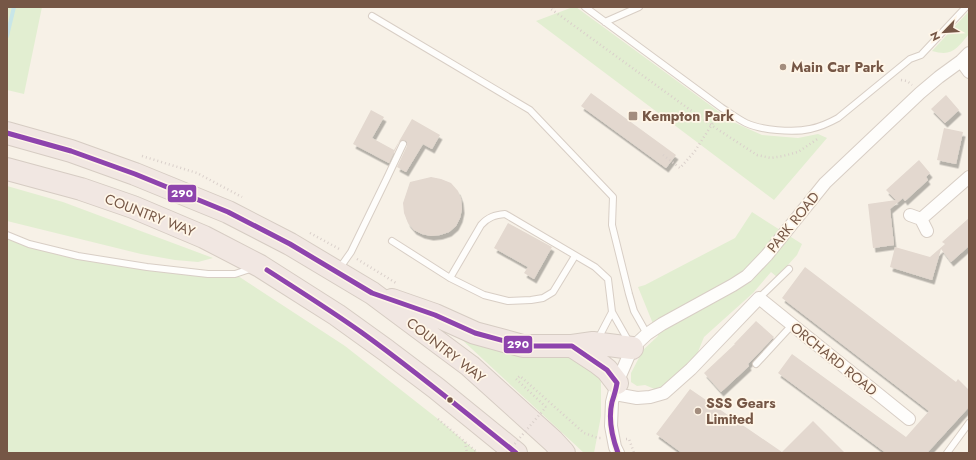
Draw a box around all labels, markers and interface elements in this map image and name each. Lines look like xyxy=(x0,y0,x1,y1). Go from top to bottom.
north arrow xyxy=(924,12,964,52)
text: N xyxy=(926,29,944,44)
place label: Main Car Park xyxy=(791,57,884,77)
marker: Main Car Park xyxy=(778,62,788,72)
place label: Kempton Park xyxy=(642,106,734,126)
marker: Kempton Park xyxy=(627,110,639,122)
line badge: 290 xyxy=(167,184,197,203)
text: 290 xyxy=(171,185,193,201)
street label: PARK ROAD xyxy=(762,187,824,257)
street label: COUNTRY WAY xyxy=(102,189,198,241)
street label: COUNTRY WAY xyxy=(402,313,490,387)
street label: ORCHARD ROAD xyxy=(786,318,882,400)
line badge: 290 xyxy=(503,335,533,354)
text: 290 xyxy=(507,336,529,352)
place label: SSS Gears Limited xyxy=(706,393,776,429)
unlabelled marker xyxy=(445,395,455,405)
marker: SSS Gears Limited xyxy=(693,406,703,416)

